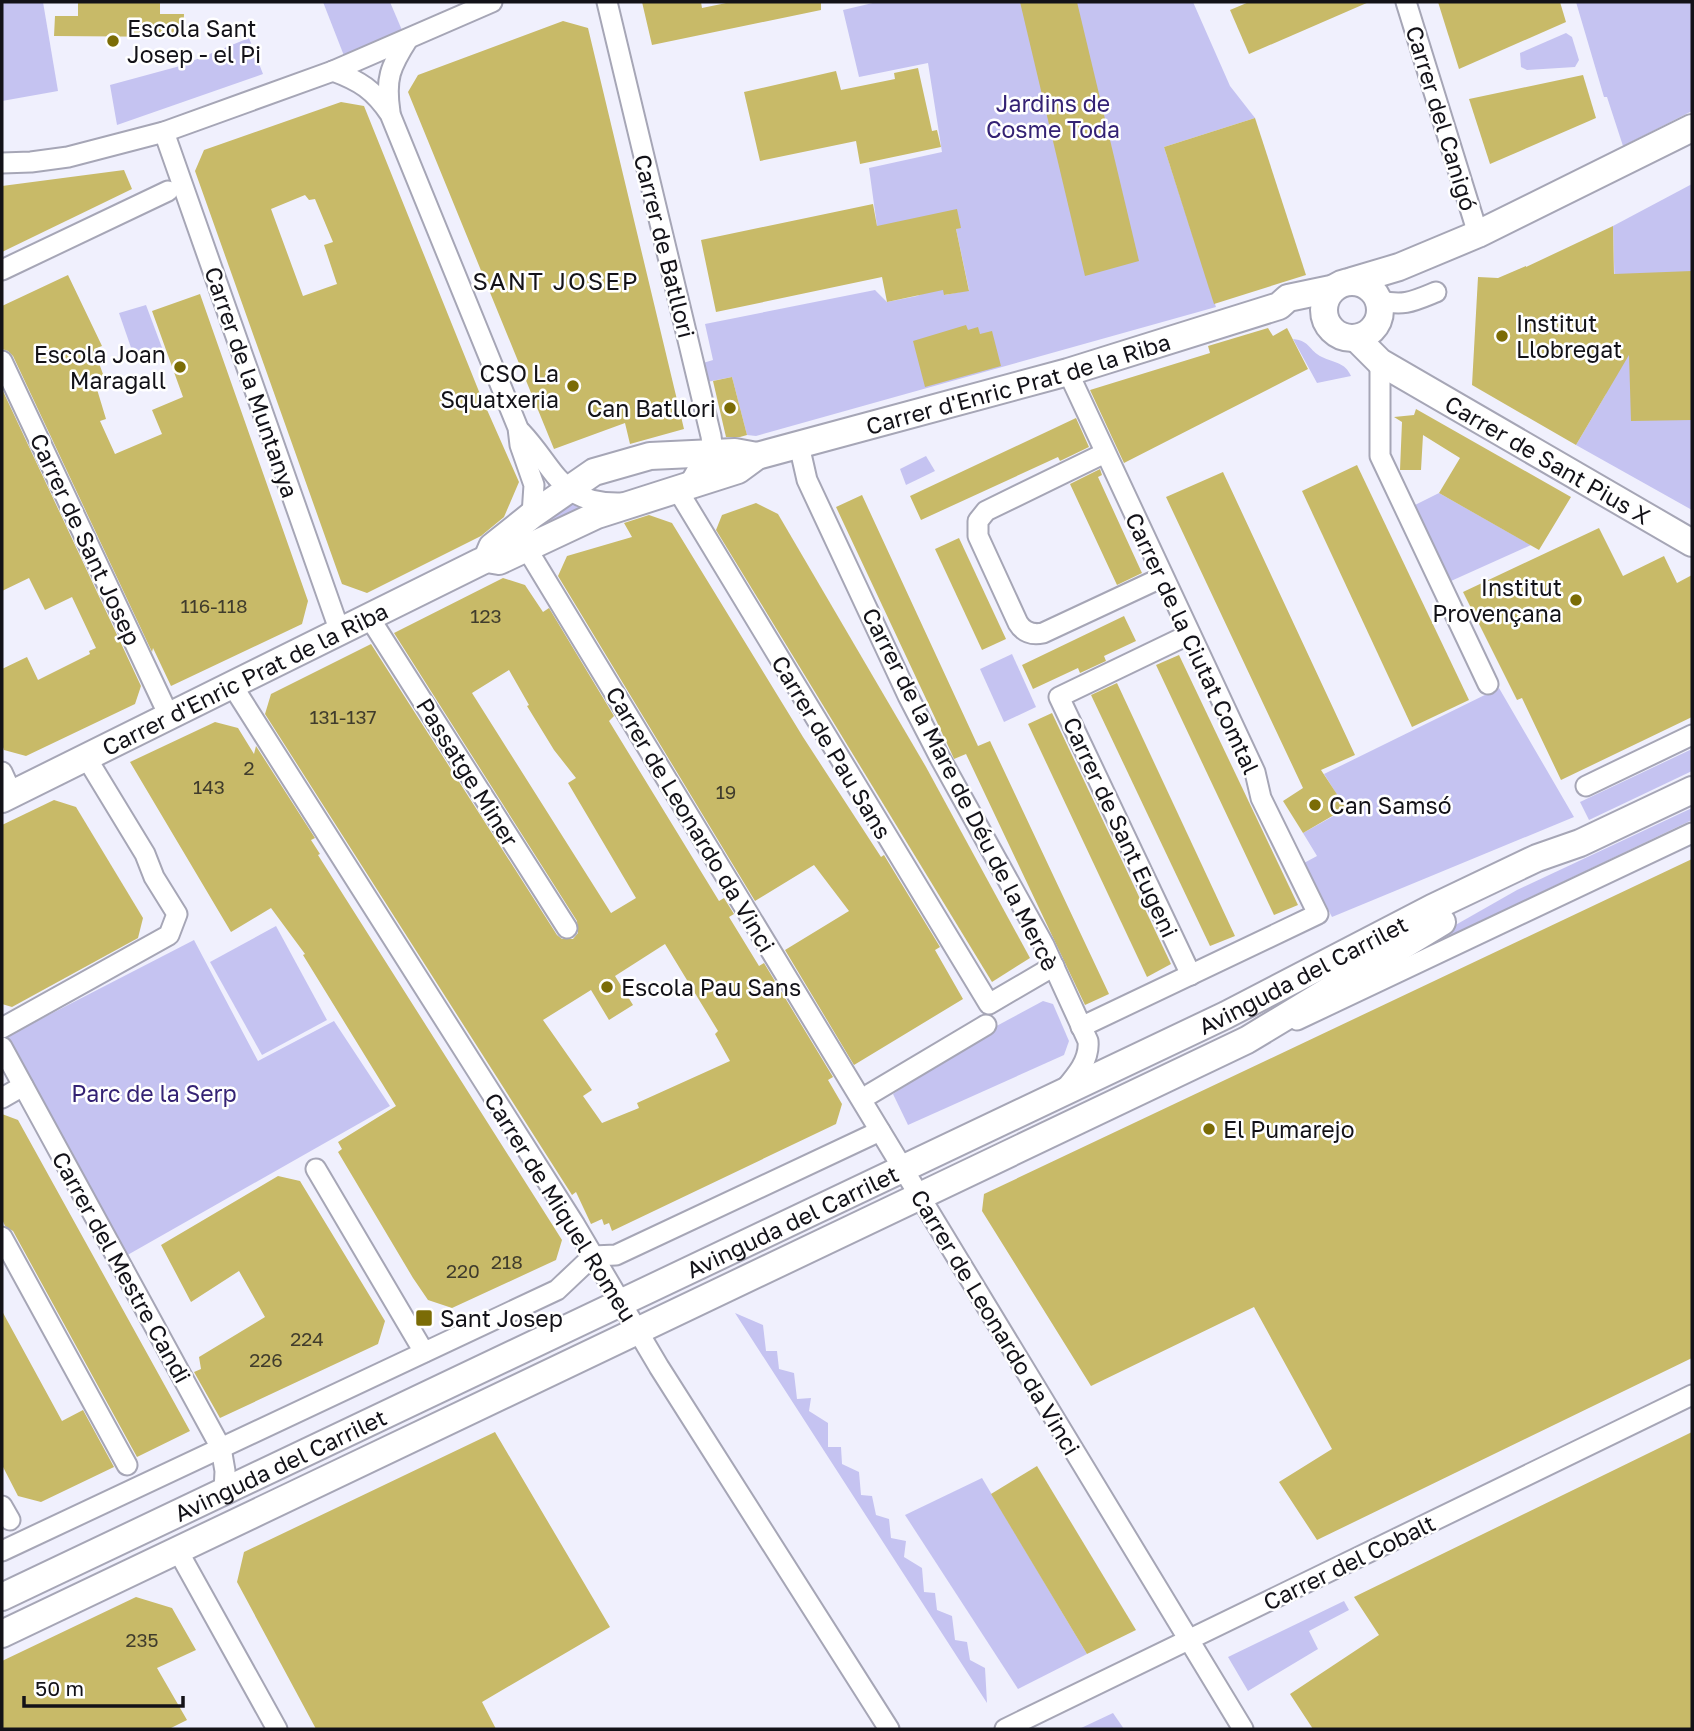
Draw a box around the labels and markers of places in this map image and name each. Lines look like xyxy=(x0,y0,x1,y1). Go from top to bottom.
place label: Escola Sant Josep - el Pi xyxy=(127,14,261,68)
marker: Escola Sant Josep - el Pi xyxy=(105,33,121,49)
place label: Institut Llobregat xyxy=(1516,309,1622,363)
marker: Institut Llobregat xyxy=(1494,328,1510,344)
place label: Escola Joan Maragall xyxy=(34,340,166,394)
marker: Escola Joan Maragall xyxy=(172,359,188,375)
place label: CSO La Squatxeria xyxy=(440,359,559,413)
marker: CSO La Squatxeria xyxy=(565,378,581,394)
place label: Can Batllori xyxy=(587,394,716,422)
marker: Can Batllori xyxy=(722,400,738,416)
place label: Institut Provençana xyxy=(1432,573,1562,627)
marker: Institut Provençana xyxy=(1568,592,1584,608)
place label: Can Samsó xyxy=(1329,791,1452,819)
marker: Can Samsó xyxy=(1307,797,1323,813)
place label: Escola Pau Sans xyxy=(621,973,801,1001)
marker: Escola Pau Sans xyxy=(599,979,615,995)
place label: El Pumarejo xyxy=(1223,1115,1355,1143)
marker: El Pumarejo xyxy=(1201,1121,1217,1137)
place label: Sant Josep xyxy=(440,1304,563,1332)
marker: Sant Josep xyxy=(414,1308,434,1328)

